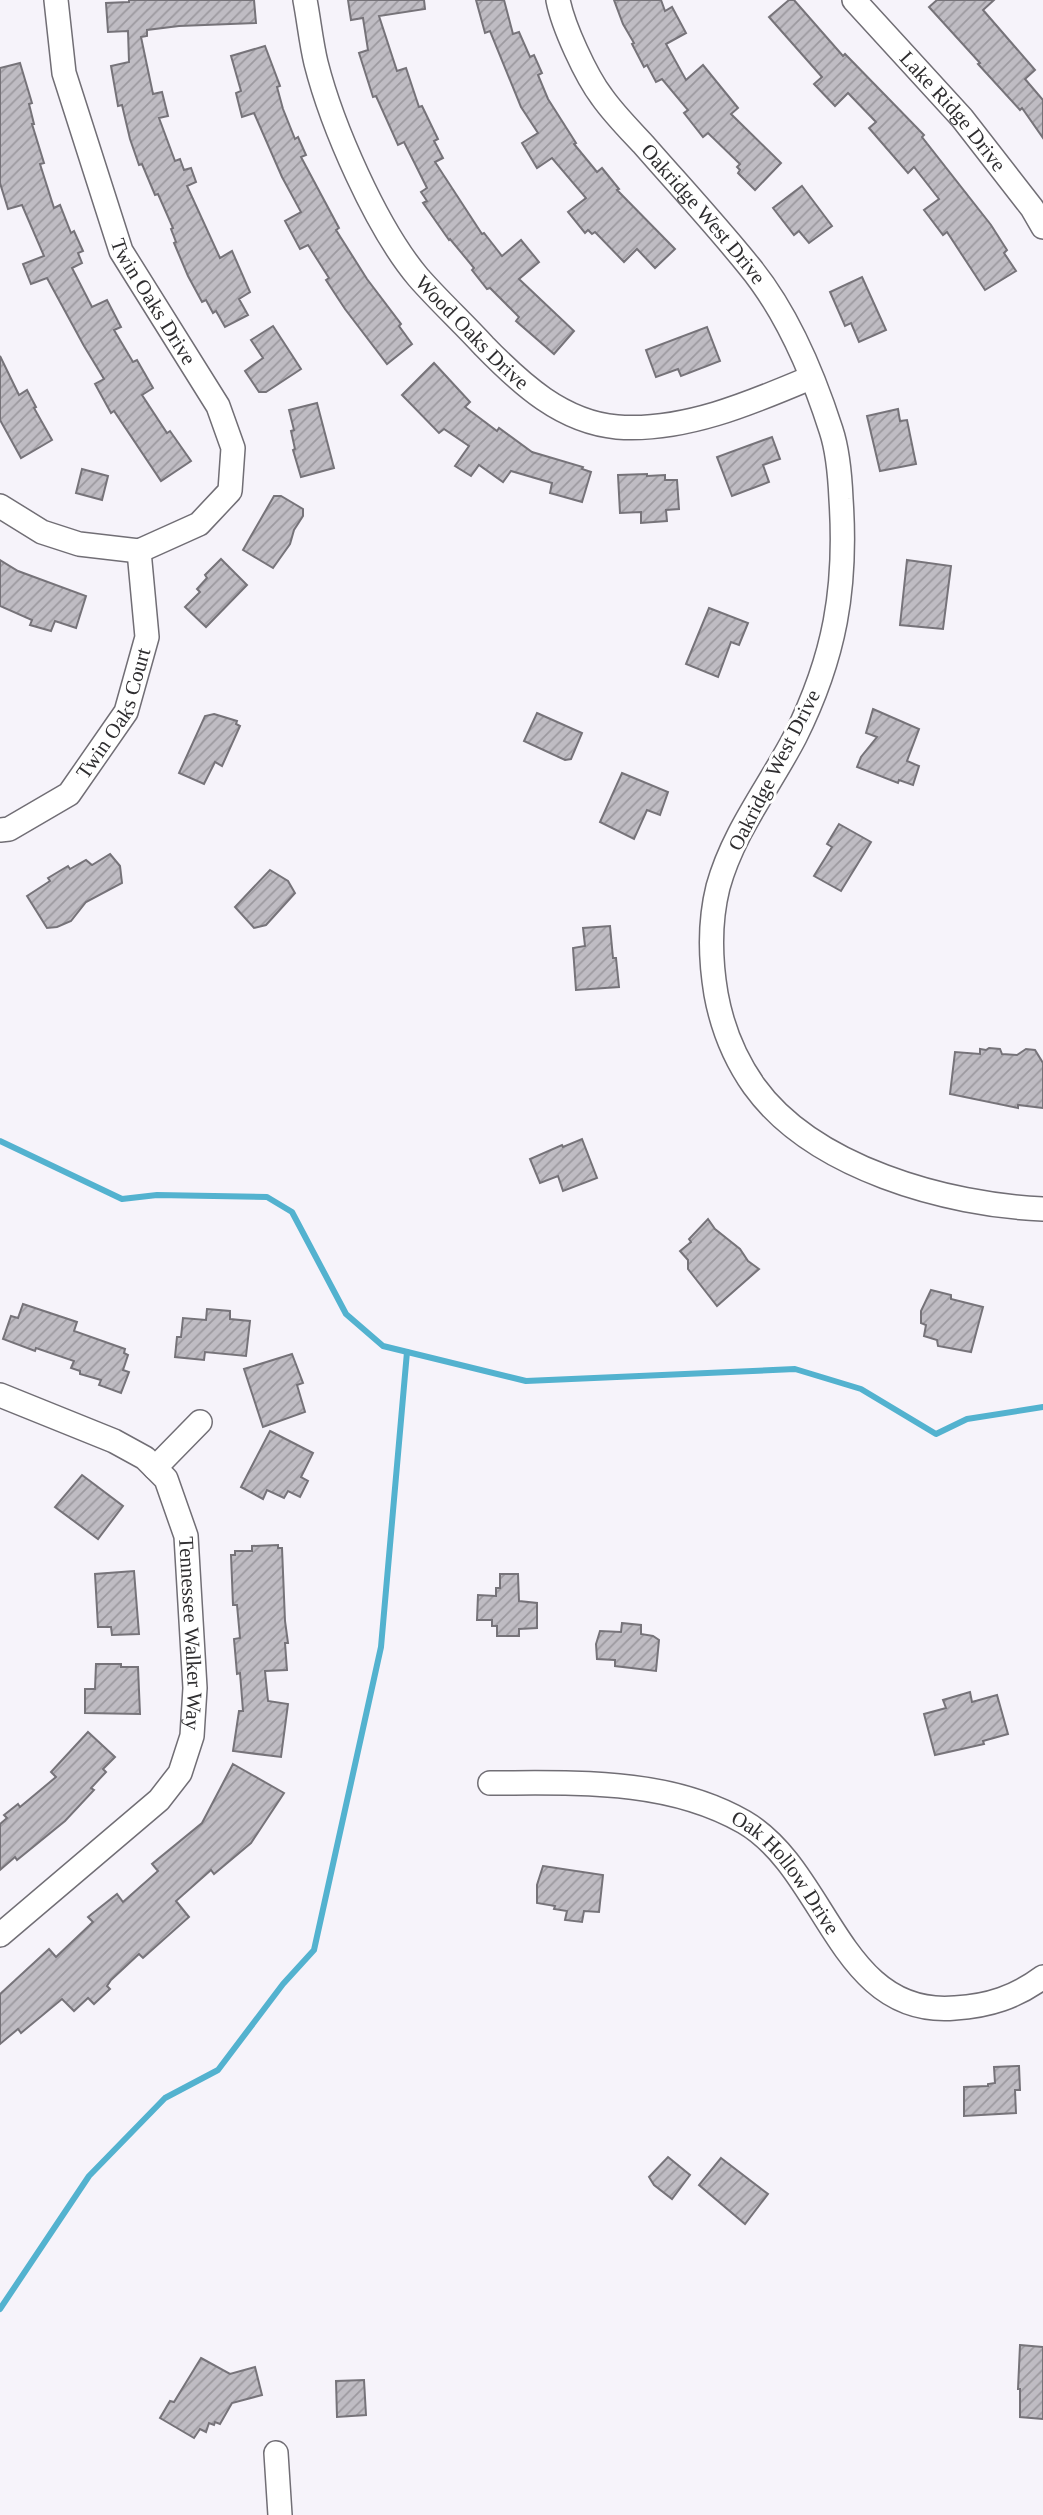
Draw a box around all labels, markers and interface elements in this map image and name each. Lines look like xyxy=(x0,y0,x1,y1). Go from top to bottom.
street label: Lake Ridge Drive xyxy=(895,46,1011,176)
street label: Oakridge West Drive xyxy=(636,139,771,289)
street label: Twin Oaks Drive xyxy=(106,235,201,369)
street label: Wood Oaks Drive xyxy=(410,270,534,395)
street label: Twin Oaks Court xyxy=(71,645,155,783)
street label: Oakridge West Drive xyxy=(723,685,825,855)
street label: Tennessee Walker Way xyxy=(174,1536,207,1731)
street label: Oak Hollow Drive xyxy=(727,1805,844,1939)

